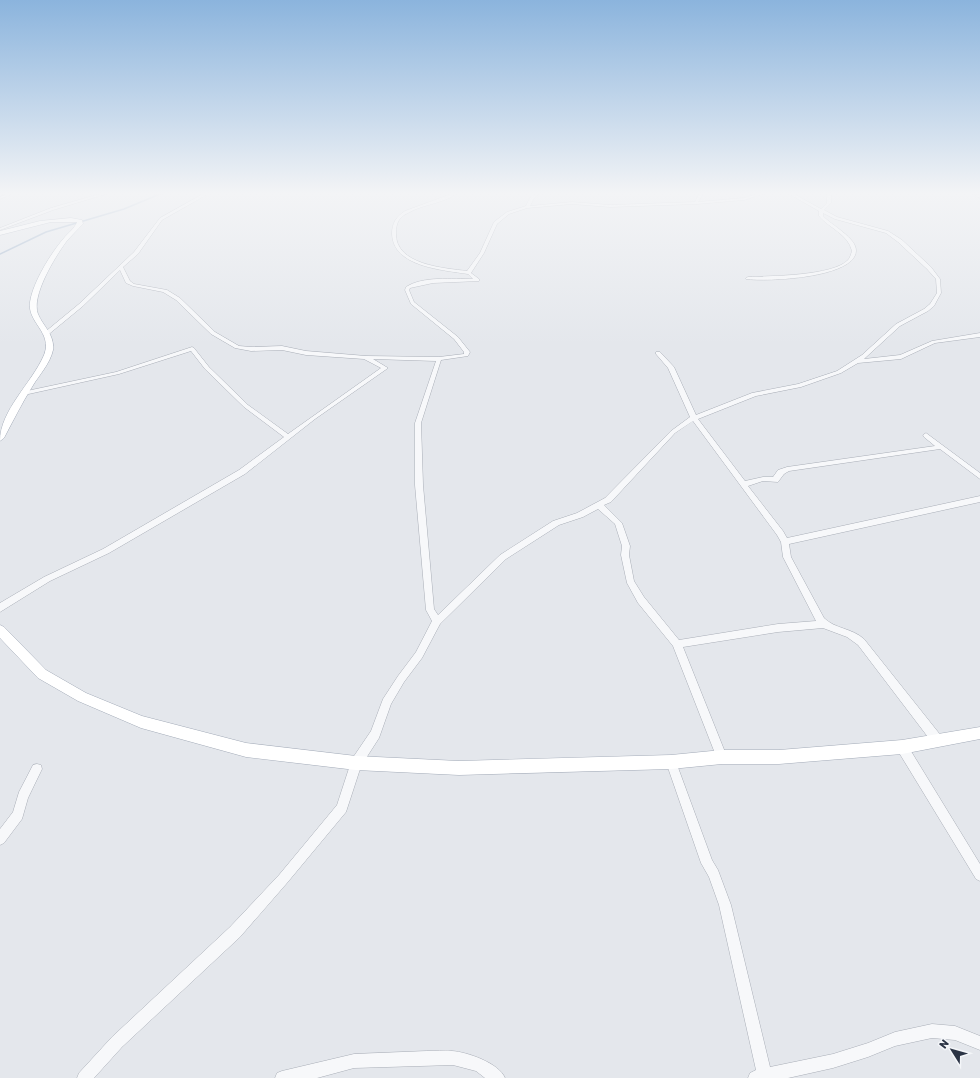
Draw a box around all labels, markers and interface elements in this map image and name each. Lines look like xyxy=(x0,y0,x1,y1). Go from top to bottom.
north arrow xyxy=(932,1030,972,1070)
text: N xyxy=(937,1037,952,1051)

